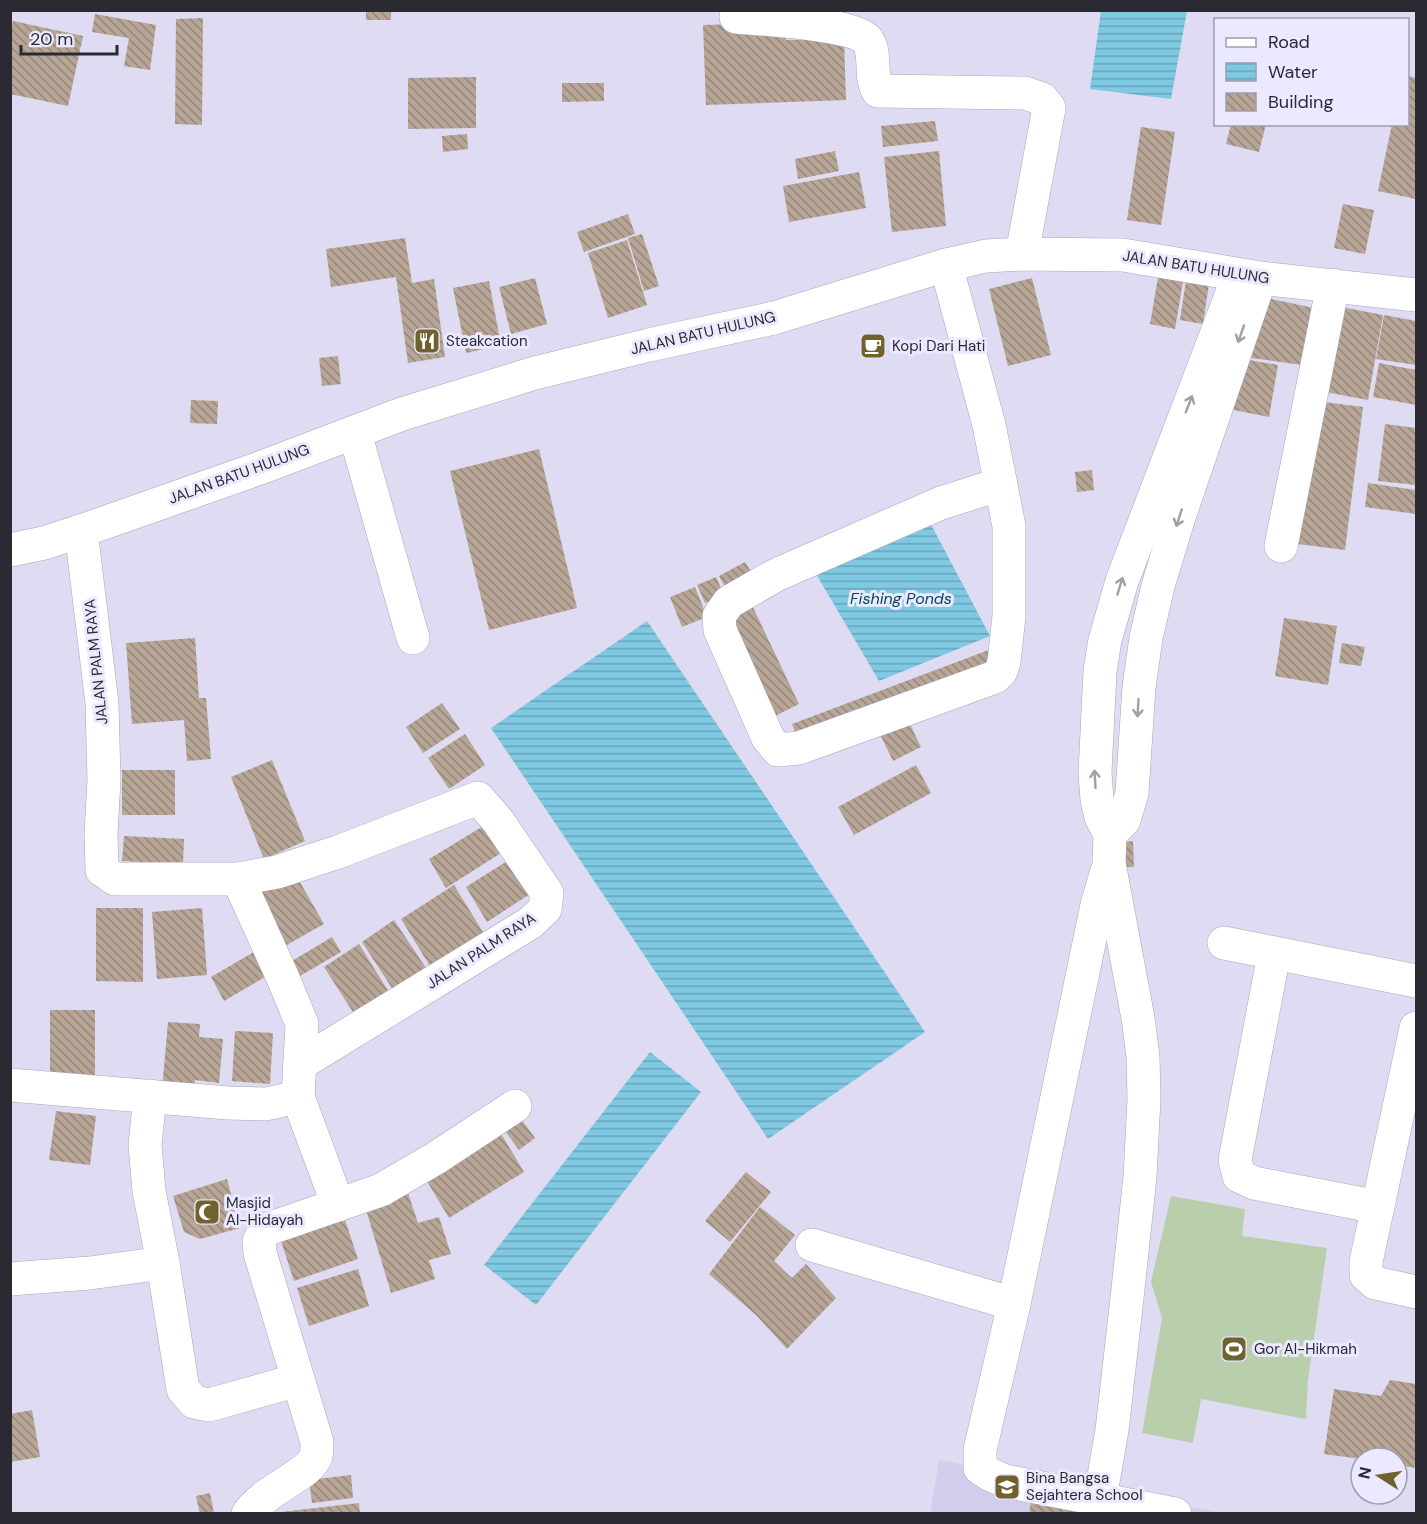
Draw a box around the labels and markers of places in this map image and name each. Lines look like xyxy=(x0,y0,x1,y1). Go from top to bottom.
restaurant icon: Steakcation xyxy=(412,326,442,356)
place label: Steakcation xyxy=(446,331,528,351)
cafe icon: Kopi Dari Hati xyxy=(858,331,888,361)
place label: Kopi Dari Hati xyxy=(892,336,985,356)
place label: Masjid Al-Hidayah xyxy=(226,1193,303,1230)
mosque icon: Masjid Al-Hidayah xyxy=(192,1197,222,1227)
sports icon: Gor Al-Hikmah xyxy=(1219,1334,1249,1364)
place label: Gor Al-Hikmah xyxy=(1254,1339,1357,1359)
place label: Bina Bangsa Sejahtera School xyxy=(1026,1468,1143,1505)
school or university icon: Bina Bangsa Sejahtera School xyxy=(992,1472,1022,1502)

